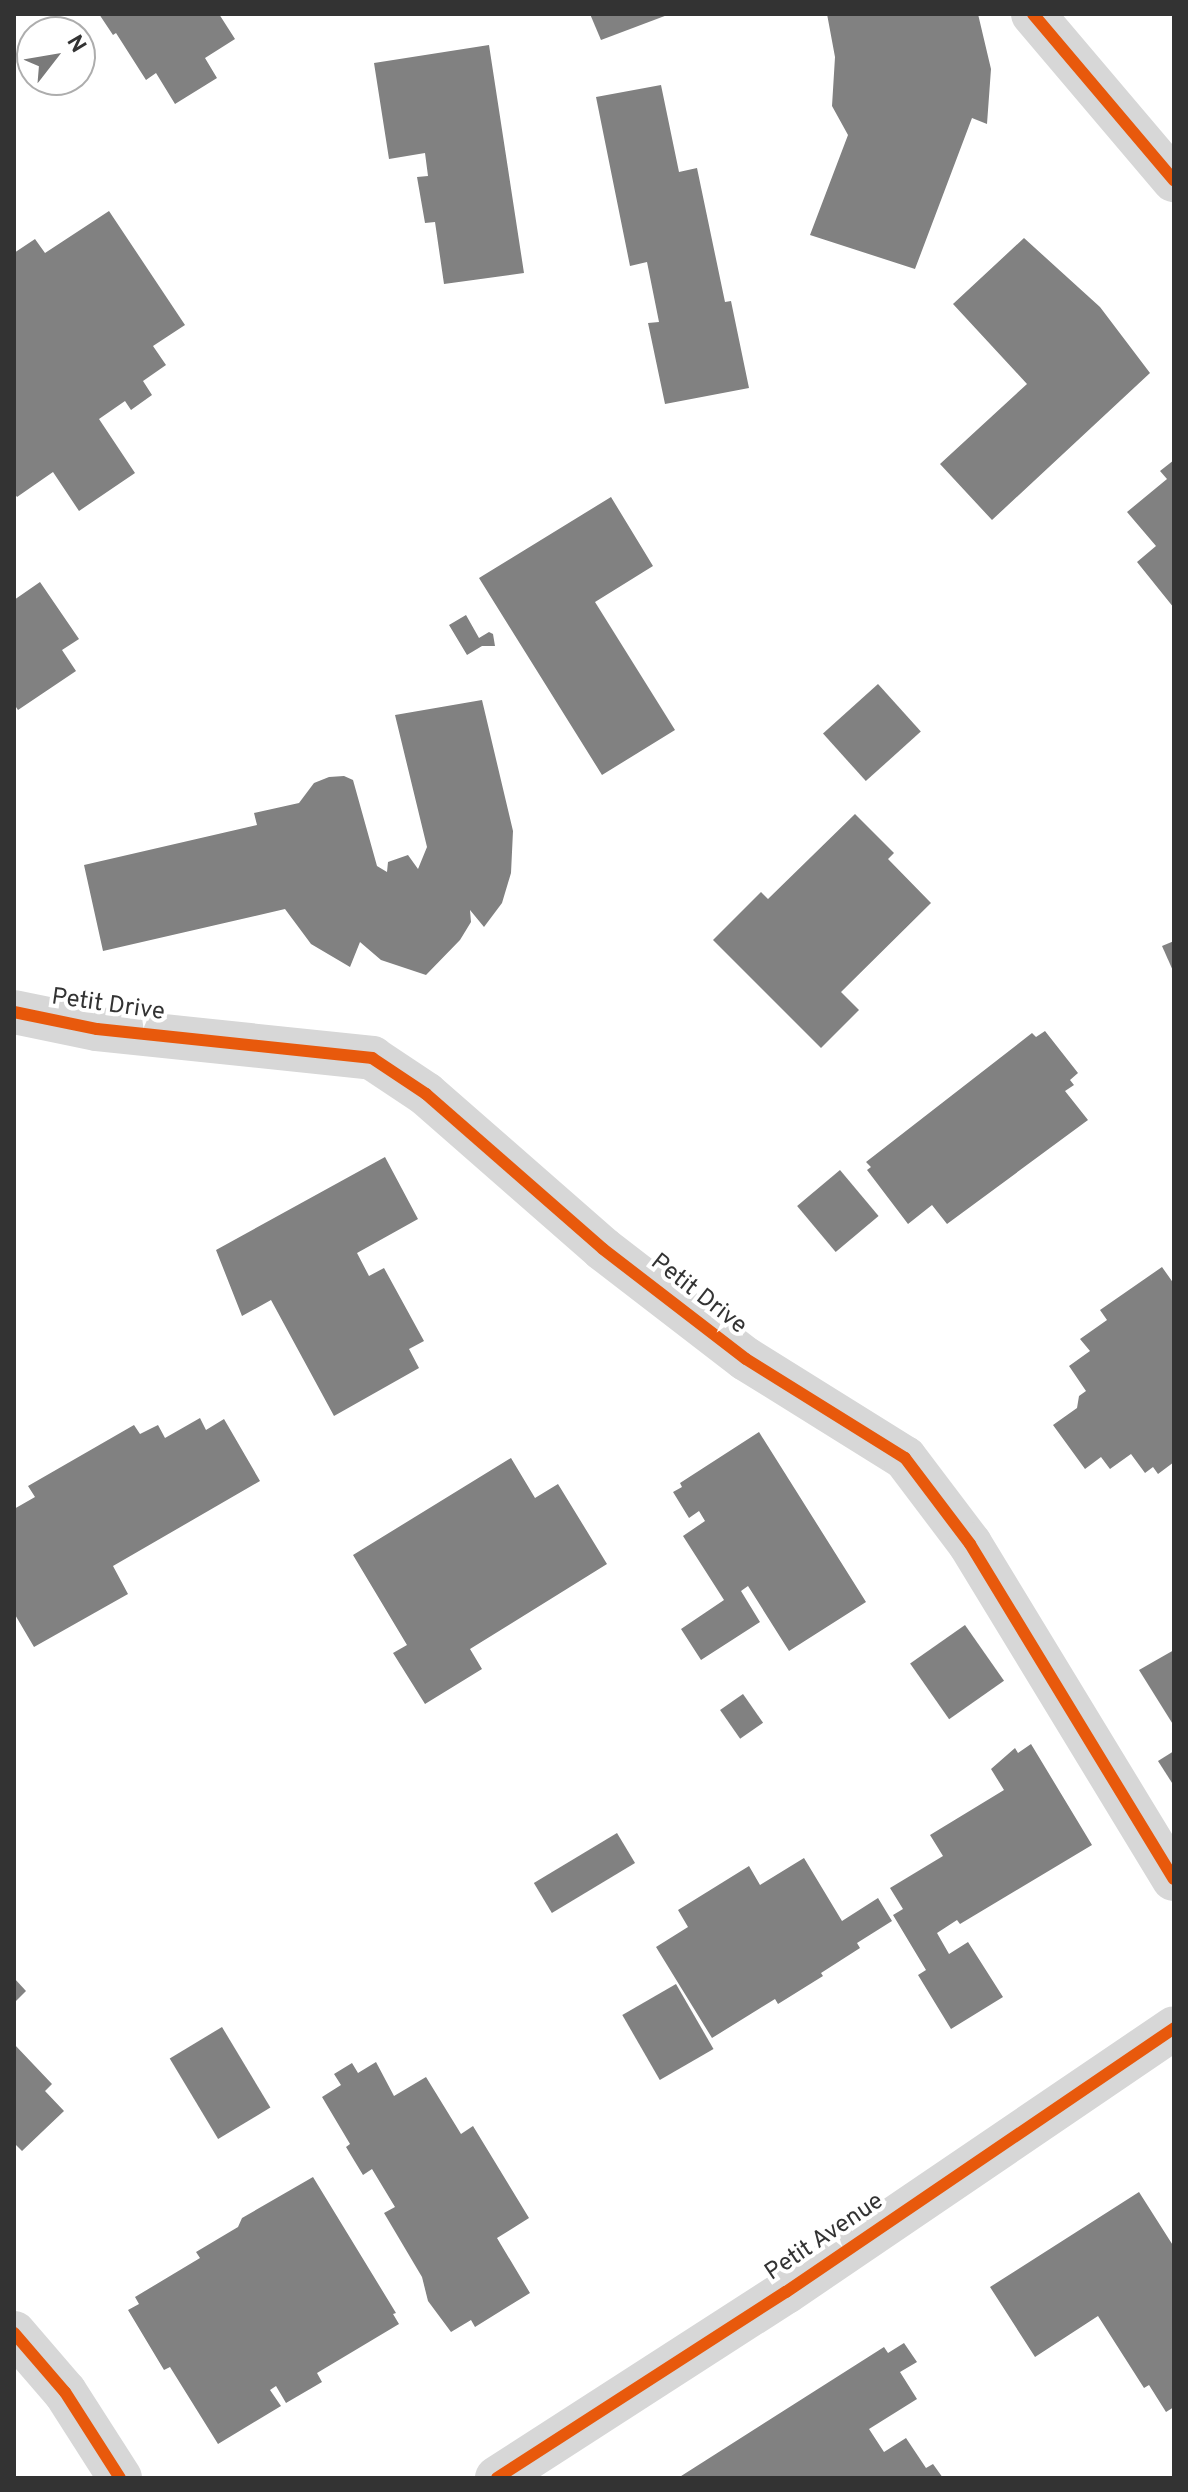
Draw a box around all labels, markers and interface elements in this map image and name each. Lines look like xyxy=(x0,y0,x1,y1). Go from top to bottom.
north arrow xyxy=(16,16,96,96)
text: N xyxy=(60,31,91,58)
street label: Petit Drive xyxy=(49,984,167,1028)
street label: Petit Drive xyxy=(644,1249,752,1341)
street label: Petit Avenue xyxy=(760,2188,890,2288)

